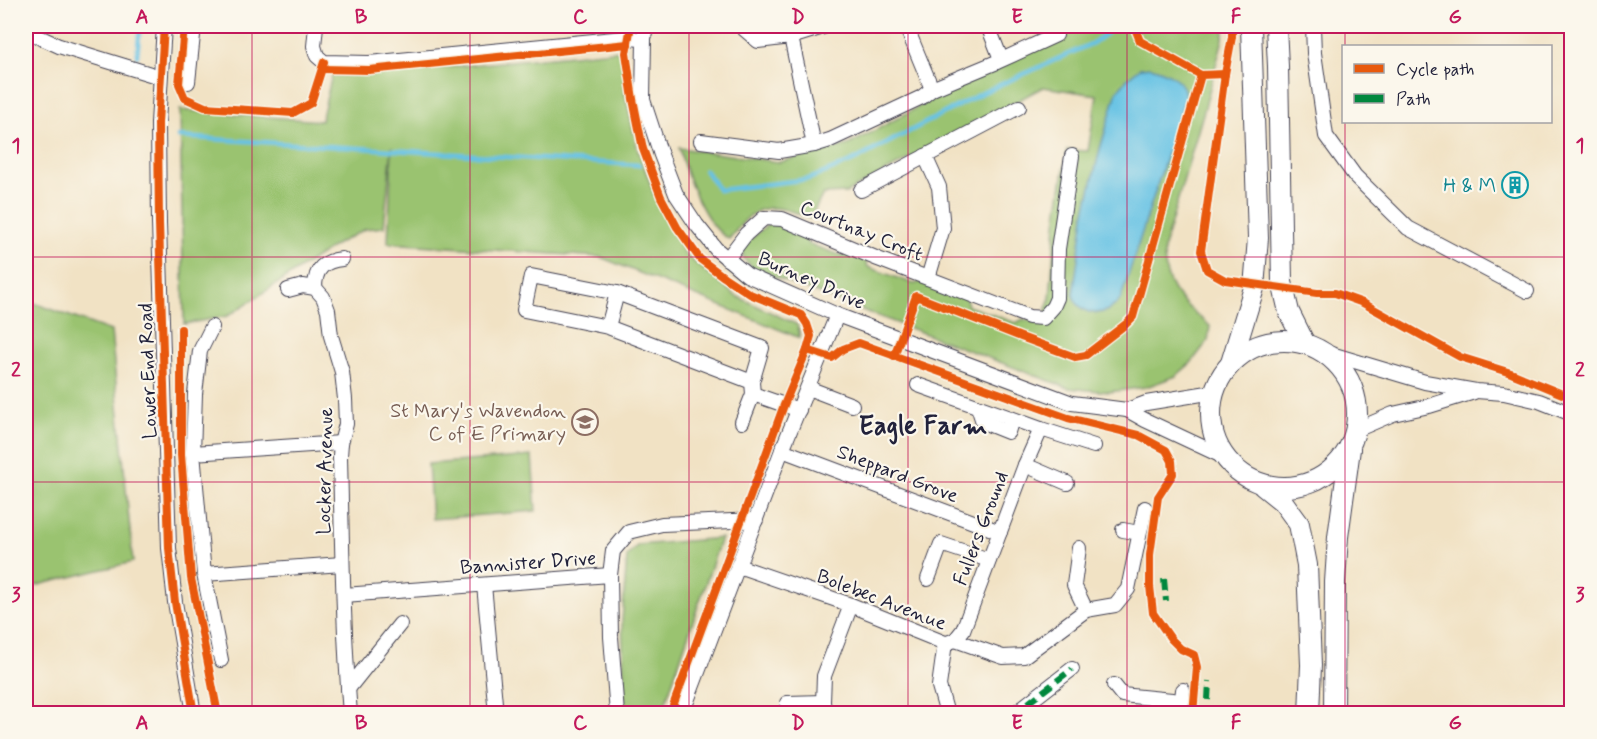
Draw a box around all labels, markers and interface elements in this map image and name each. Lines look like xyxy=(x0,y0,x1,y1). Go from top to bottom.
text: A xyxy=(135,4,149,31)
text: B xyxy=(355,4,368,31)
text: C xyxy=(573,4,588,31)
text: D xyxy=(791,4,805,31)
text: E xyxy=(1011,4,1023,31)
text: F xyxy=(1231,4,1242,31)
text: G xyxy=(1448,4,1462,31)
legend xyxy=(1342,45,1552,123)
text: Cycle path xyxy=(1396,58,1474,82)
text: Path xyxy=(1396,88,1431,112)
text: 1 xyxy=(12,133,20,160)
text: 1 xyxy=(1576,133,1584,160)
building icon: H & M xyxy=(1500,170,1530,200)
place label: H & M xyxy=(1443,173,1496,200)
street label: Courtnay Croft xyxy=(796,194,927,268)
street label: Burney Drive xyxy=(754,246,869,317)
street label: Lower End Road xyxy=(133,303,164,439)
text: 2 xyxy=(11,357,21,384)
text: 2 xyxy=(1575,357,1585,384)
place label: St Mary's Wavendon C of E Primary xyxy=(390,398,566,448)
street label: Locker Avenue xyxy=(311,407,340,535)
school or university icon: St Mary's Wavendon C of E Primary xyxy=(570,407,600,437)
district label: Eagle Farm xyxy=(859,410,987,445)
street label: Sheppard Grove xyxy=(833,439,962,510)
street label: Fullers Ground xyxy=(947,468,1016,589)
street label: Bannister Drive xyxy=(459,545,597,582)
street label: Bolebec Avenue xyxy=(813,563,950,638)
text: 3 xyxy=(11,582,21,609)
text: 3 xyxy=(1575,582,1585,609)
text: A xyxy=(135,710,149,737)
text: B xyxy=(355,710,368,737)
text: C xyxy=(573,710,588,737)
text: D xyxy=(791,710,805,737)
text: E xyxy=(1011,710,1023,737)
text: F xyxy=(1231,710,1242,737)
text: G xyxy=(1448,710,1462,737)

